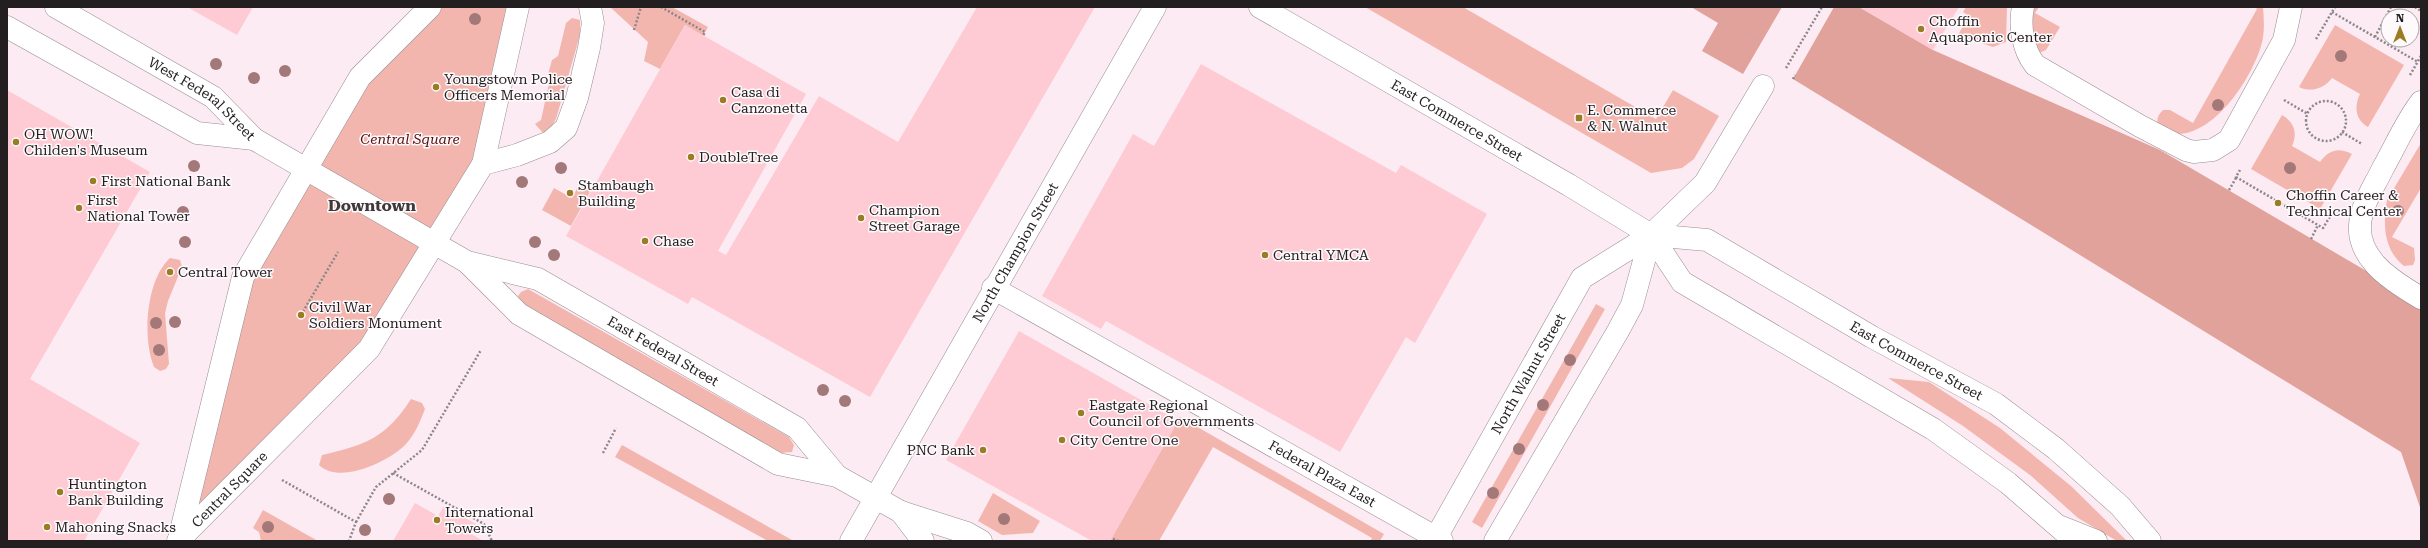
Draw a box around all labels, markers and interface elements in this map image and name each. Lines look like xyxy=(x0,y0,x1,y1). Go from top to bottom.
north arrow xyxy=(2380,8,2420,48)
text: N xyxy=(2396,12,2405,25)
place label: Choffin Aquaponic Center xyxy=(1929,13,2052,45)
marker: Choffin Aquaponic Center xyxy=(1916,24,1926,34)
street label: West Federal Street xyxy=(146,54,259,143)
place label: Youngstown Police Officers Memorial xyxy=(444,71,573,103)
street label: East Commerce Street xyxy=(1388,76,1525,164)
marker: Youngstown Police Officers Memorial xyxy=(431,82,441,92)
place label: Casa di Canzonetta xyxy=(731,84,808,116)
marker: Casa di Canzonetta xyxy=(718,95,728,105)
place label: E. Commerce & N. Walnut xyxy=(1587,102,1676,134)
marker: E. Commerce & N. Walnut xyxy=(1574,113,1584,123)
place label: OH WOW! Childen's Museum xyxy=(24,126,148,158)
park label: Central Square xyxy=(360,131,460,147)
marker: OH WOW! Childen's Museum xyxy=(11,137,21,147)
place label: DoubleTree xyxy=(699,149,778,165)
marker: DoubleTree xyxy=(686,152,696,162)
place label: First National Bank xyxy=(101,173,231,189)
marker: First National Bank xyxy=(88,176,98,186)
place label: Stambaugh Building xyxy=(578,177,654,209)
street label: North Champion Street xyxy=(969,180,1061,325)
place label: Choffin Career & Technical Center xyxy=(2286,187,2401,219)
marker: Stambaugh Building xyxy=(565,188,575,198)
place label: First National Tower xyxy=(87,192,190,224)
district label: Downtown xyxy=(328,196,416,215)
marker: Choffin Career & Technical Center xyxy=(2273,198,2283,208)
place label: Champion Street Garage xyxy=(869,202,960,234)
marker: First National Tower xyxy=(74,203,84,213)
marker: Champion Street Garage xyxy=(856,213,866,223)
place label: Chase xyxy=(653,233,694,249)
marker: Chase xyxy=(640,236,650,246)
place label: Central YMCA xyxy=(1273,247,1369,263)
marker: Central YMCA xyxy=(1260,250,1270,260)
place label: Central Tower xyxy=(178,264,273,280)
marker: Central Tower xyxy=(165,267,175,277)
place label: Civil War Soldiers Monument xyxy=(309,299,442,331)
marker: Civil War Soldiers Monument xyxy=(296,310,306,320)
street label: North Walnut Street xyxy=(1488,311,1568,437)
street label: East Federal Street xyxy=(605,313,722,389)
street label: East Commerce Street xyxy=(1847,318,1986,403)
place label: Eastgate Regional Council of Governments xyxy=(1089,397,1255,429)
marker: Eastgate Regional Council of Governments xyxy=(1076,408,1086,418)
place label: City Centre One xyxy=(1070,432,1179,448)
marker: City Centre One xyxy=(1057,435,1067,445)
street label: Federal Plaza East xyxy=(1266,437,1379,510)
place label: PNC Bank xyxy=(907,442,975,458)
marker: PNC Bank xyxy=(978,445,988,455)
street label: Central Square xyxy=(188,448,271,531)
place label: Huntington Bank Building xyxy=(68,476,163,508)
marker: Huntington Bank Building xyxy=(55,487,65,497)
place label: International Towers xyxy=(445,504,534,536)
marker: International Towers xyxy=(432,515,442,525)
place label: Mahoning Snacks xyxy=(55,519,176,535)
marker: Mahoning Snacks xyxy=(42,522,52,532)

